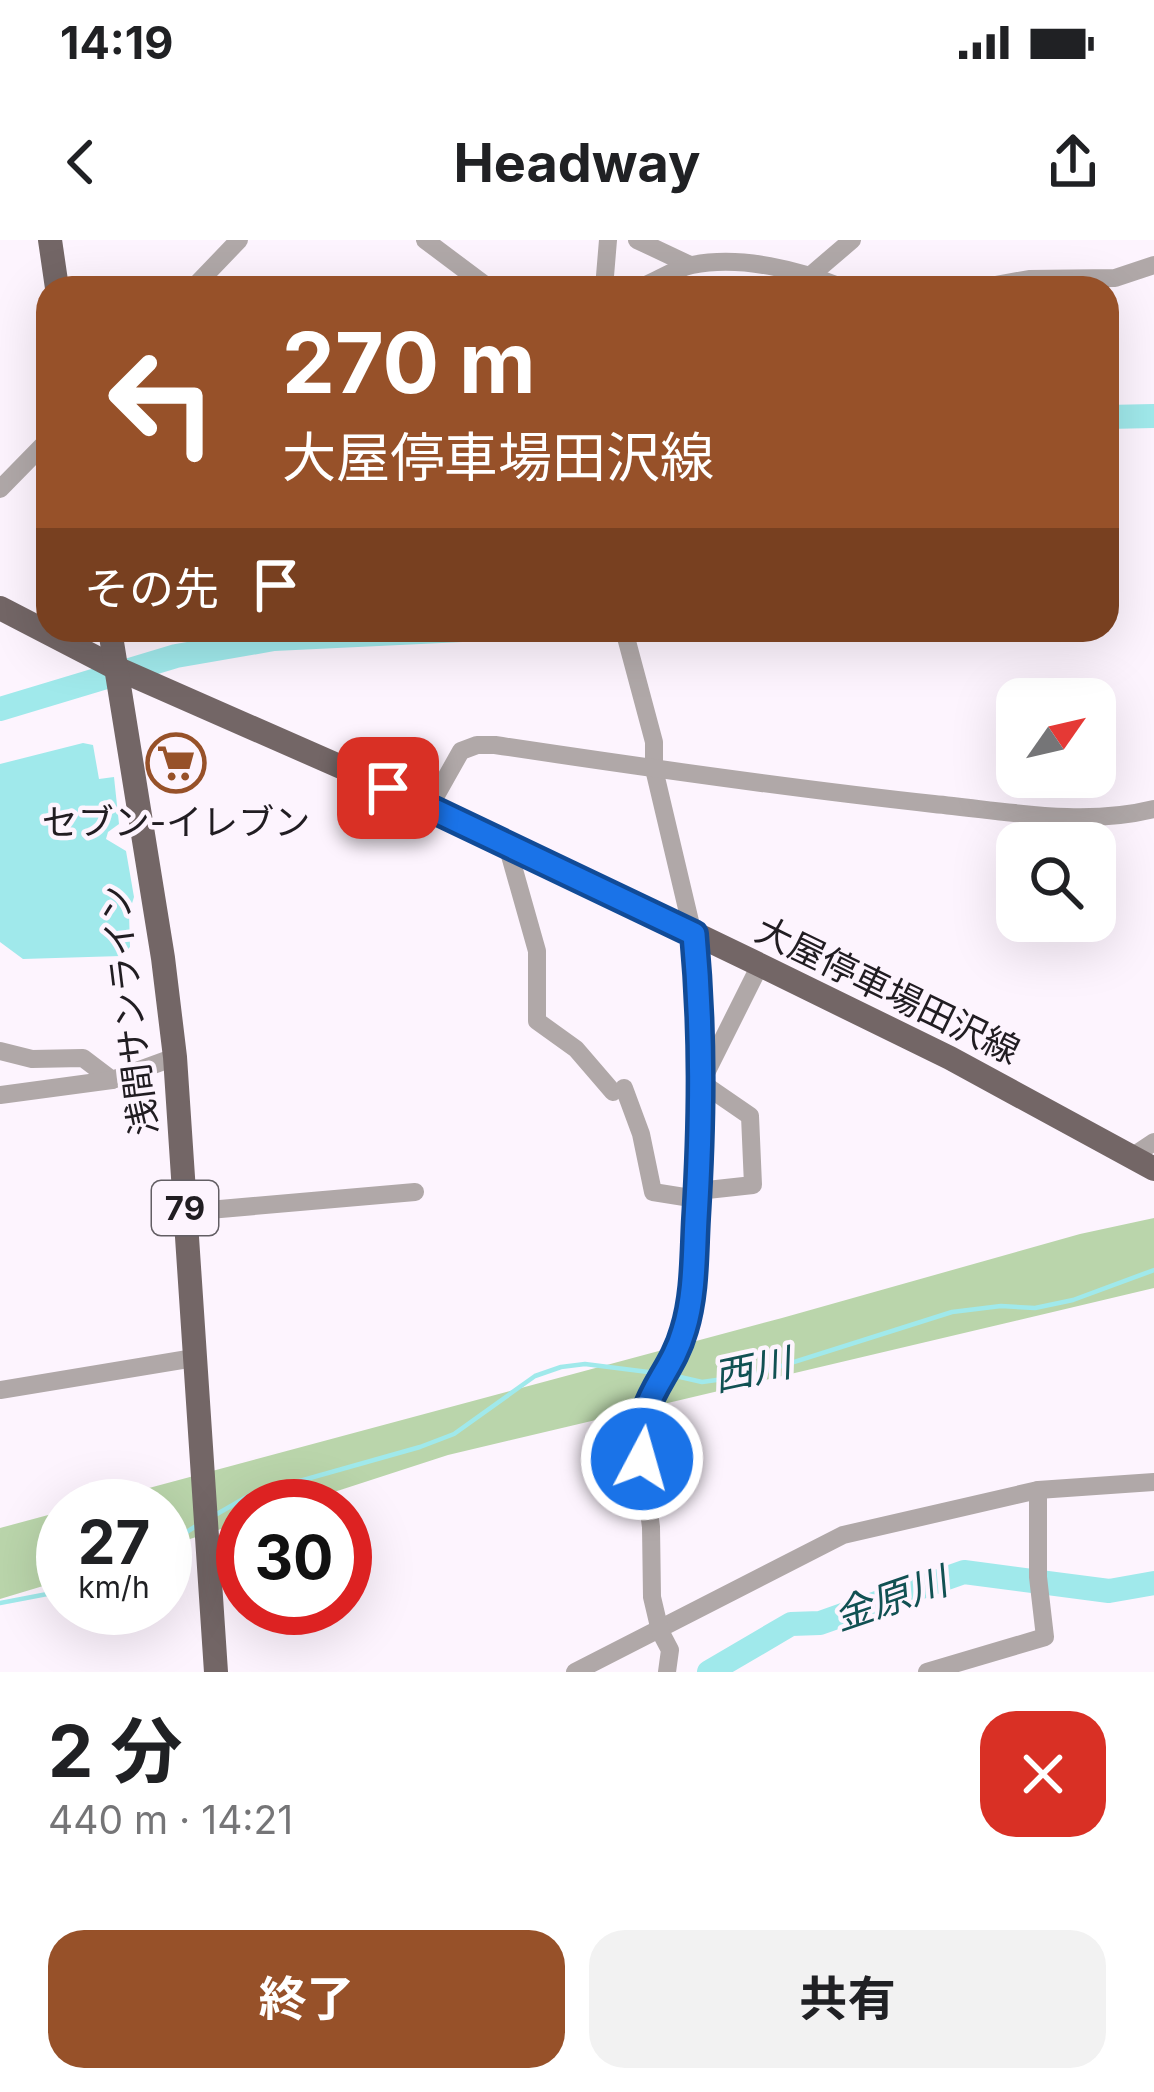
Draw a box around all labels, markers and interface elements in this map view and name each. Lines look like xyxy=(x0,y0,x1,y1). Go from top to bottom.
text: 14:19 xyxy=(60,15,174,70)
icon: back xyxy=(48,129,114,195)
icon: share xyxy=(1040,129,1106,195)
text: Headway xyxy=(453,130,701,195)
text: 270 m xyxy=(282,312,536,413)
icon: left xyxy=(84,324,240,480)
text: 大屋停車場田沢線 xyxy=(282,425,714,490)
icon: arrive xyxy=(243,552,309,618)
text: その先 xyxy=(84,561,219,616)
north arrow xyxy=(996,678,1116,798)
map controls xyxy=(996,678,1116,942)
supermarket icon: セブン-イレブン xyxy=(145,732,207,794)
pin xyxy=(337,737,439,839)
icon: arrive xyxy=(355,755,421,821)
place label: セブン-イレブン xyxy=(42,800,310,844)
button: search xyxy=(996,822,1116,942)
street label: 浅間サンライン xyxy=(92,882,166,1138)
street label: 大屋停車場田沢線 xyxy=(749,907,1027,1073)
road number: 79 xyxy=(152,1181,218,1235)
water label: 西川 xyxy=(709,1337,799,1400)
position arrow xyxy=(579,1396,705,1522)
speed limit sign: 30 xyxy=(216,1479,372,1635)
text: 27 xyxy=(78,1506,150,1578)
water label: 金原川 xyxy=(827,1555,957,1639)
text: km/h xyxy=(78,1569,150,1605)
text: 2 分 xyxy=(48,1707,182,1794)
button: close xyxy=(980,1711,1106,1837)
text: 440 m · 14:21 xyxy=(48,1796,293,1843)
button: 終了 xyxy=(48,1930,565,2068)
button: 共有 xyxy=(589,1930,1106,2068)

